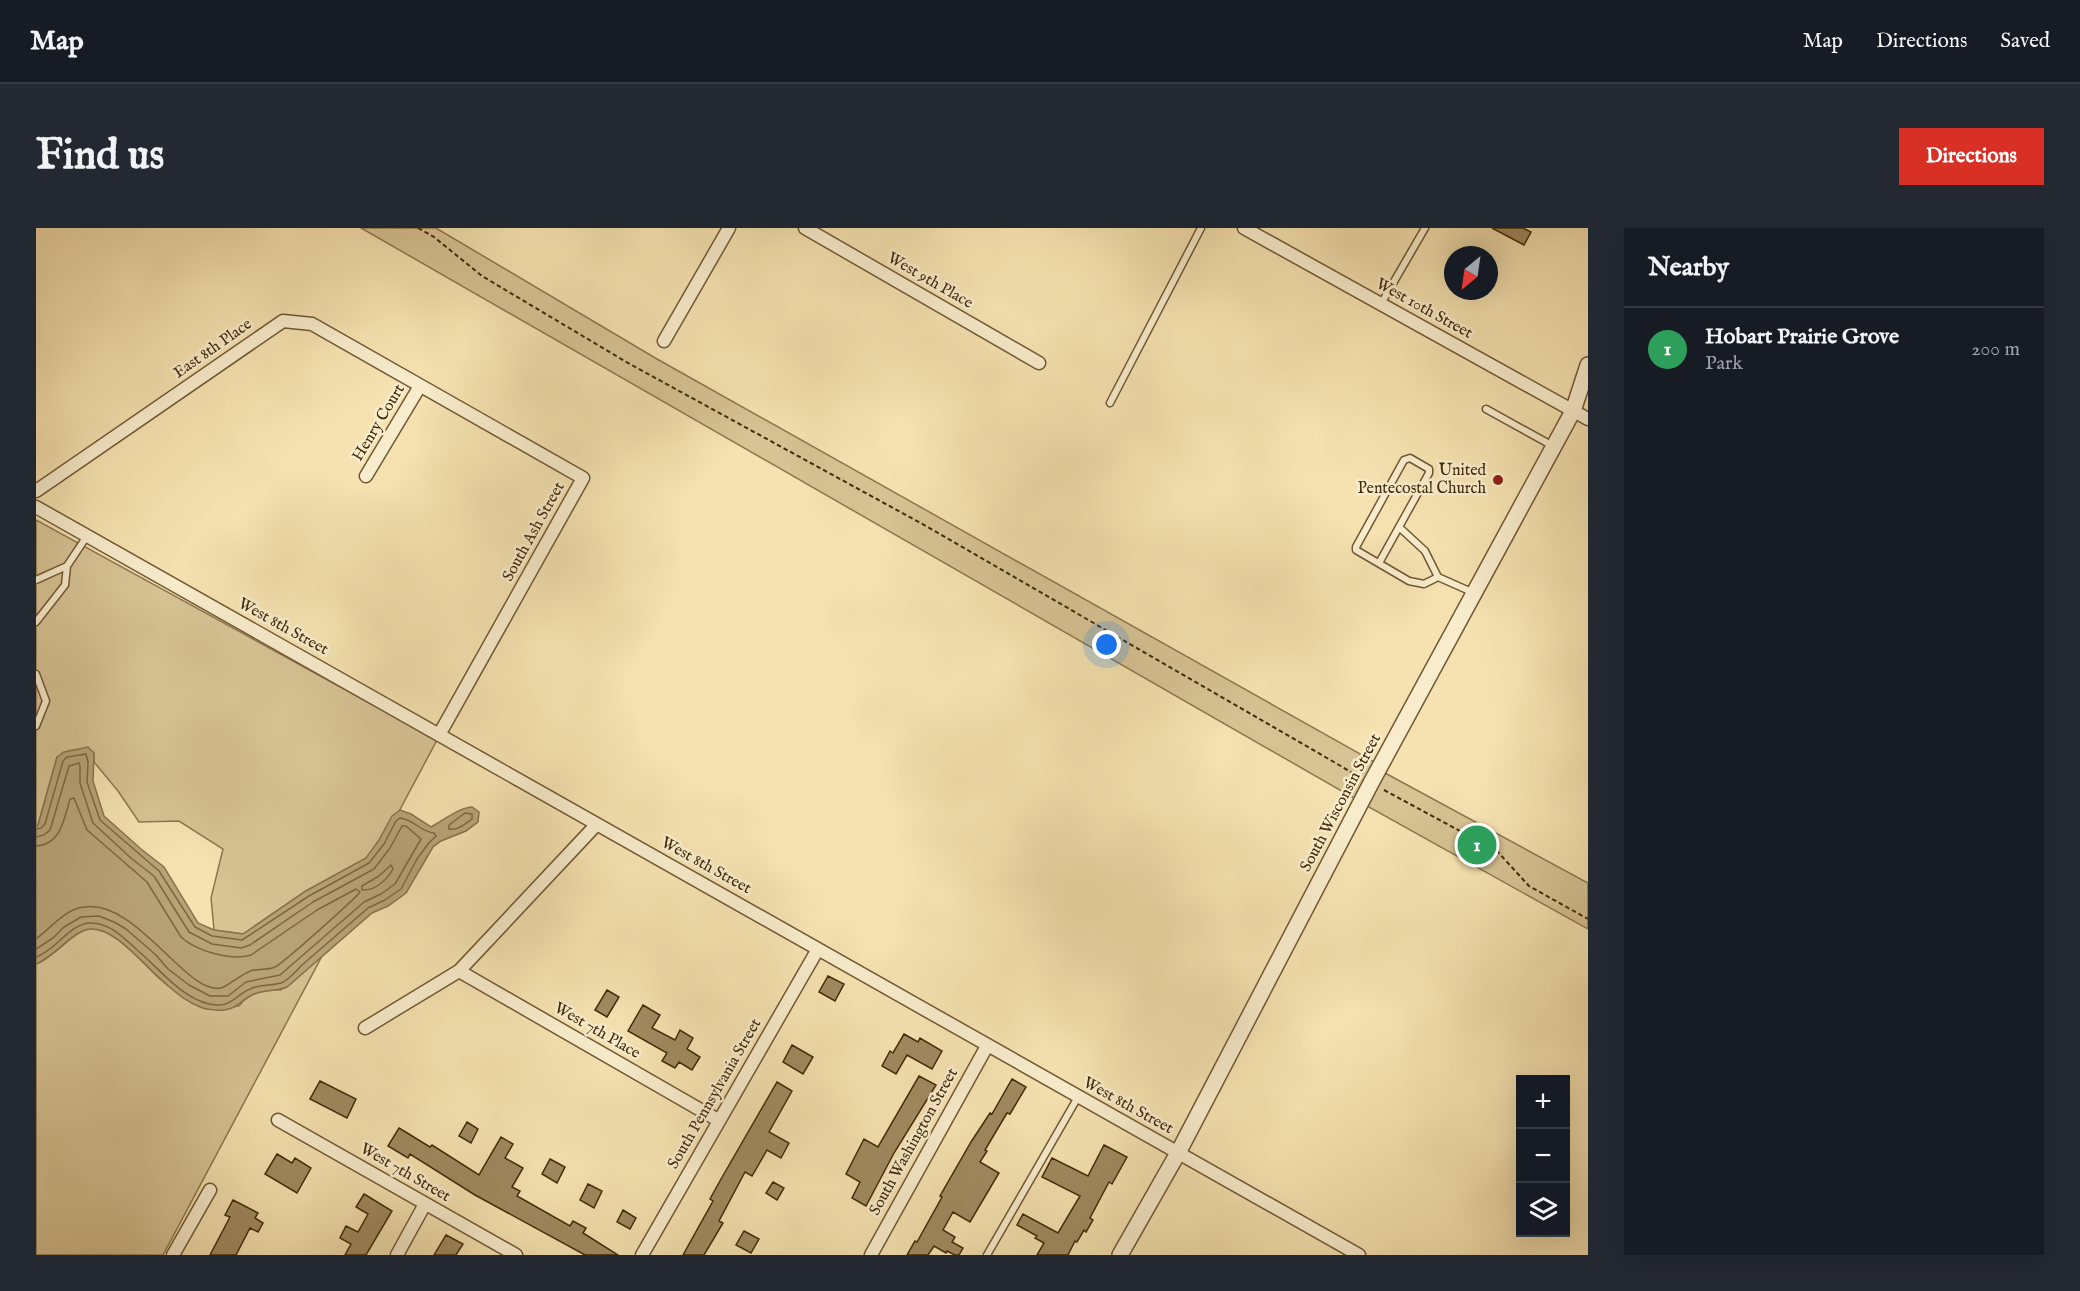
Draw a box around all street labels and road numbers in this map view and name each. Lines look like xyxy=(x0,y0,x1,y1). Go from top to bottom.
street label: West 9th Place xyxy=(884,248,976,314)
street label: West 10th Street xyxy=(1372,274,1476,344)
street label: East 8th Place xyxy=(170,315,256,383)
street label: Henry Court xyxy=(348,380,410,465)
street label: South Ash Street xyxy=(498,478,570,585)
street label: West 8th Street xyxy=(234,594,332,660)
street label: South Wisconsin Street xyxy=(1296,730,1386,875)
street label: West 8th Street xyxy=(657,833,755,899)
street label: West 7th Place xyxy=(550,998,644,1064)
street label: South Pennsylvania Street xyxy=(664,1015,767,1173)
street label: South Washington Street xyxy=(865,1064,963,1219)
street label: West 8th Street xyxy=(1079,1073,1177,1139)
street label: West 7th Street xyxy=(356,1139,454,1207)

